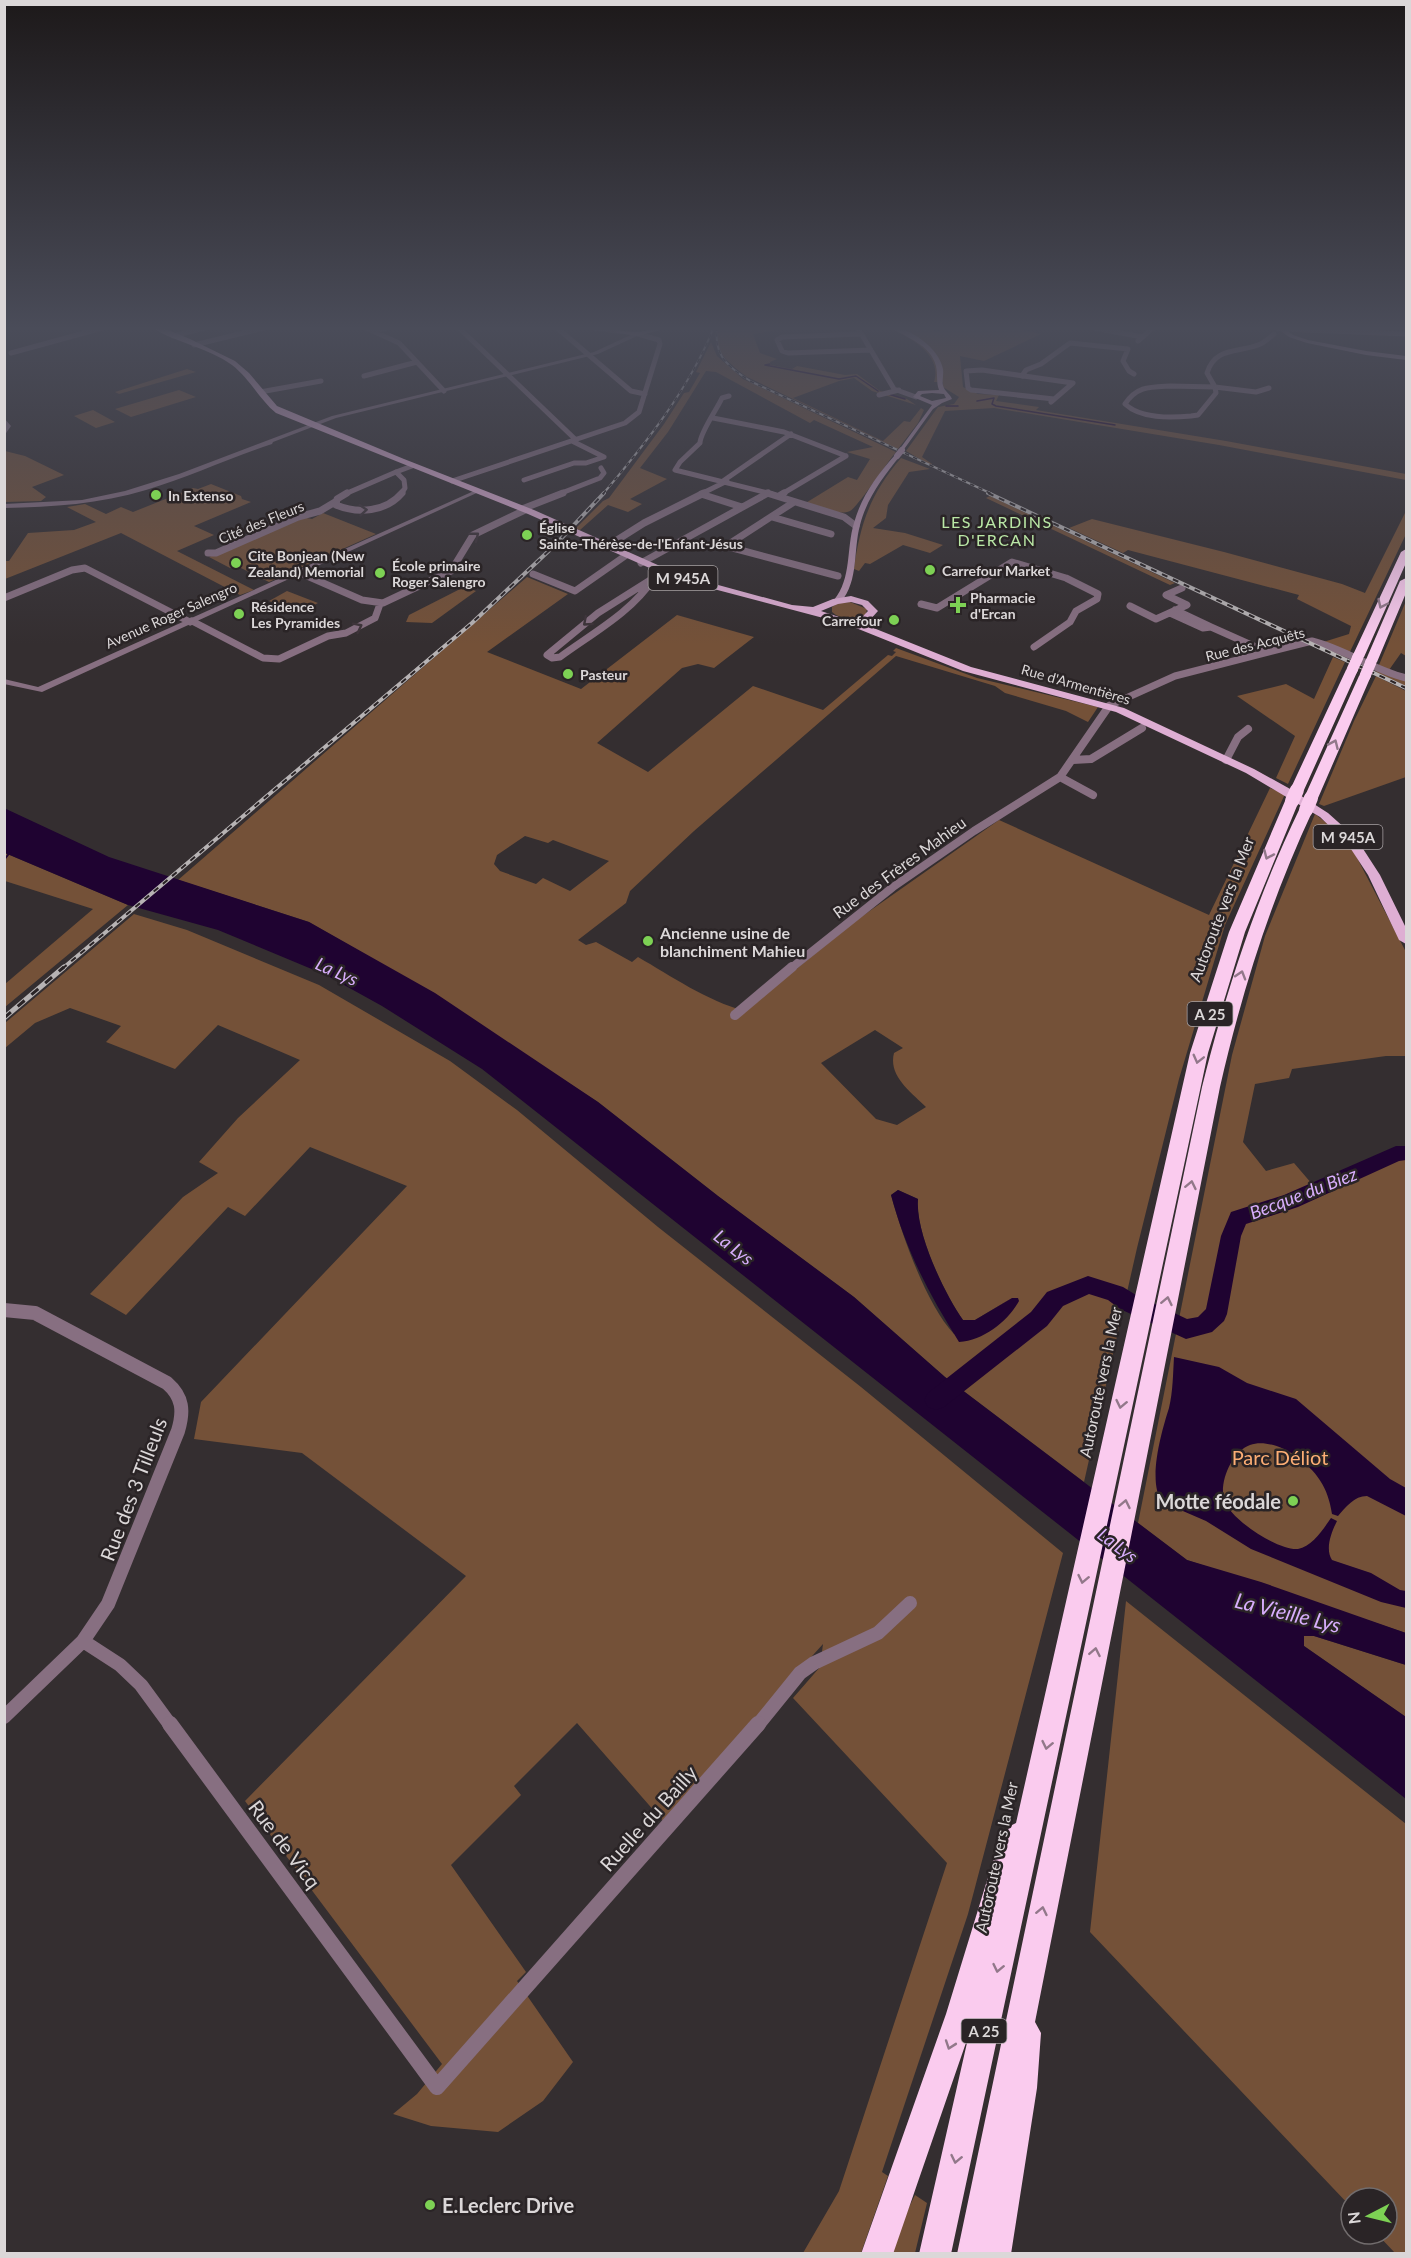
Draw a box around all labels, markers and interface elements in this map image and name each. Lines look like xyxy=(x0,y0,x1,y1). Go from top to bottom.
place label: In Extenso xyxy=(168,487,233,504)
marker: In Extenso xyxy=(149,488,163,502)
street label: Cité des Fleurs xyxy=(216,497,306,547)
one-way arrow xyxy=(359,503,368,516)
district label: LES JARDINS D'ERCAN xyxy=(941,512,1053,549)
place label: Église Sainte-Thérèse-de-l'Enfant-Jésus xyxy=(539,519,743,552)
marker: Église Sainte-Thérèse-de-l'Enfant-Jésus xyxy=(520,528,534,542)
one-way arrow xyxy=(468,532,479,543)
place label: Cite Bonjean (New Zealand) Memorial xyxy=(248,547,365,580)
marker: Cite Bonjean (New Zealand) Memorial xyxy=(229,556,243,570)
place label: École primaire Roger Salengro xyxy=(392,557,486,590)
place label: Carrefour Market xyxy=(942,562,1051,579)
marker: Carrefour Market xyxy=(923,563,937,577)
marker: École primaire Roger Salengro xyxy=(373,566,387,580)
road number: M 945A xyxy=(648,566,718,590)
street label: Avenue Roger Salengro xyxy=(103,578,239,652)
place label: Pharmacie d'Ercan xyxy=(970,589,1036,622)
place label: Résidence Les Pyramides xyxy=(251,598,340,631)
marker: Pharmacie d'Ercan xyxy=(951,598,965,612)
one-way arrow xyxy=(1378,598,1390,609)
marker: Résidence Les Pyramides xyxy=(232,607,246,621)
place label: Carrefour xyxy=(822,612,883,629)
marker: Carrefour xyxy=(887,613,901,627)
one-way arrow xyxy=(583,615,594,626)
one-way arrow xyxy=(351,623,362,634)
street label: Rue des Acquêts xyxy=(1204,623,1306,665)
street label: Rue d'Armentières xyxy=(1020,660,1132,708)
place label: Pasteur xyxy=(580,666,628,683)
marker: Pasteur xyxy=(561,667,575,681)
one-way arrow xyxy=(1327,739,1339,750)
street label: Rue des Frères Mahieu xyxy=(829,812,969,922)
road number: M 945A xyxy=(1314,825,1382,849)
street label: Autoroute vers la Mer xyxy=(1185,834,1257,984)
one-way arrow xyxy=(1263,848,1275,859)
place label: Ancienne usine de blanchiment Mahieu xyxy=(659,923,805,960)
marker: Ancienne usine de blanchiment Mahieu xyxy=(641,934,655,948)
water label: La Lys xyxy=(312,952,362,990)
one-way arrow xyxy=(1234,970,1246,981)
road number: A 25 xyxy=(1188,1002,1232,1026)
one-way arrow xyxy=(1193,1053,1206,1063)
water label: Becque du Biez xyxy=(1246,1162,1360,1224)
one-way arrow xyxy=(1183,1180,1196,1190)
water label: La Lys xyxy=(710,1225,758,1269)
one-way arrow xyxy=(1159,1296,1172,1306)
street label: Autoroute vers la Mer xyxy=(1075,1305,1125,1459)
one-way arrow xyxy=(1115,1398,1128,1408)
street label: Rue des 3 Tilleuls xyxy=(95,1414,171,1564)
park label: Parc Déliot xyxy=(1232,1445,1328,1469)
place label: Motte féodale xyxy=(1155,1489,1281,1513)
marker: Motte féodale xyxy=(1286,1494,1300,1508)
one-way arrow xyxy=(1118,1499,1131,1509)
water label: La Lys xyxy=(1094,1523,1142,1567)
one-way arrow xyxy=(1077,1574,1090,1584)
water label: La Vieille Lys xyxy=(1232,1587,1344,1637)
one-way arrow xyxy=(1088,1647,1101,1657)
one-way arrow xyxy=(1041,1740,1054,1750)
street label: Ruelle du Bailly xyxy=(594,1760,702,1876)
street label: Autoroute vers la Mer xyxy=(971,1780,1021,1934)
street label: Rue de Vicq xyxy=(244,1795,326,1893)
one-way arrow xyxy=(1035,1906,1048,1916)
one-way arrow xyxy=(992,1963,1005,1973)
road number: A 25 xyxy=(962,2019,1006,2043)
one-way arrow xyxy=(945,2039,958,2050)
one-way arrow xyxy=(950,2153,963,2163)
north arrow xyxy=(1339,2186,1399,2246)
place label: E.Leclerc Drive xyxy=(442,2193,575,2217)
marker: E.Leclerc Drive xyxy=(423,2198,437,2212)
text: N xyxy=(1343,2211,1364,2225)

